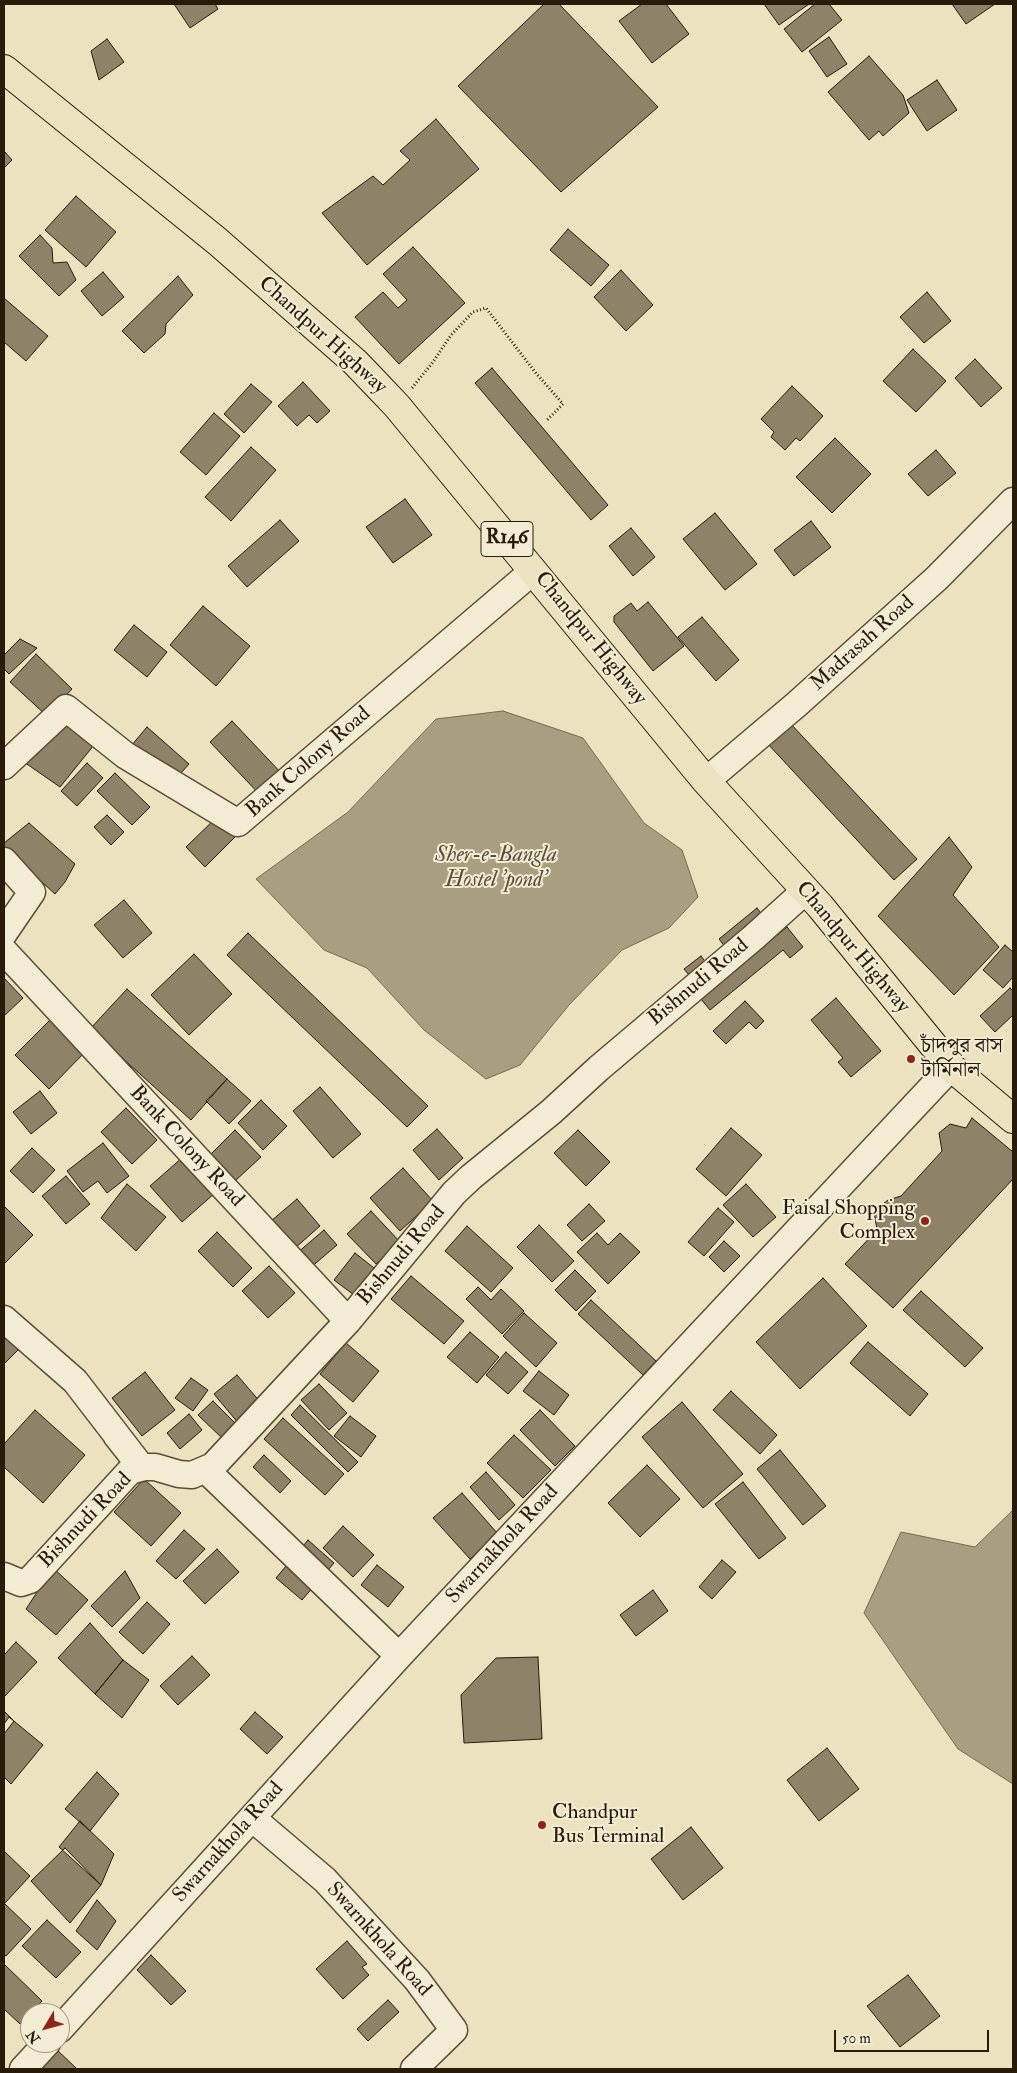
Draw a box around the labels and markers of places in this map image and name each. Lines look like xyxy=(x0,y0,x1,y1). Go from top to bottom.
place label: চাঁদপুর বাস টার্মিনাল xyxy=(921,1034,1003,1084)
marker: চাঁদপুর বাস টার্মিনাল xyxy=(905,1053,917,1065)
place label: Faisal Shopping Complex xyxy=(782,1196,915,1246)
marker: Faisal Shopping Complex xyxy=(919,1215,931,1227)
place label: Chandpur Bus Terminal xyxy=(552,1800,665,1850)
marker: Chandpur Bus Terminal xyxy=(536,1819,548,1831)

